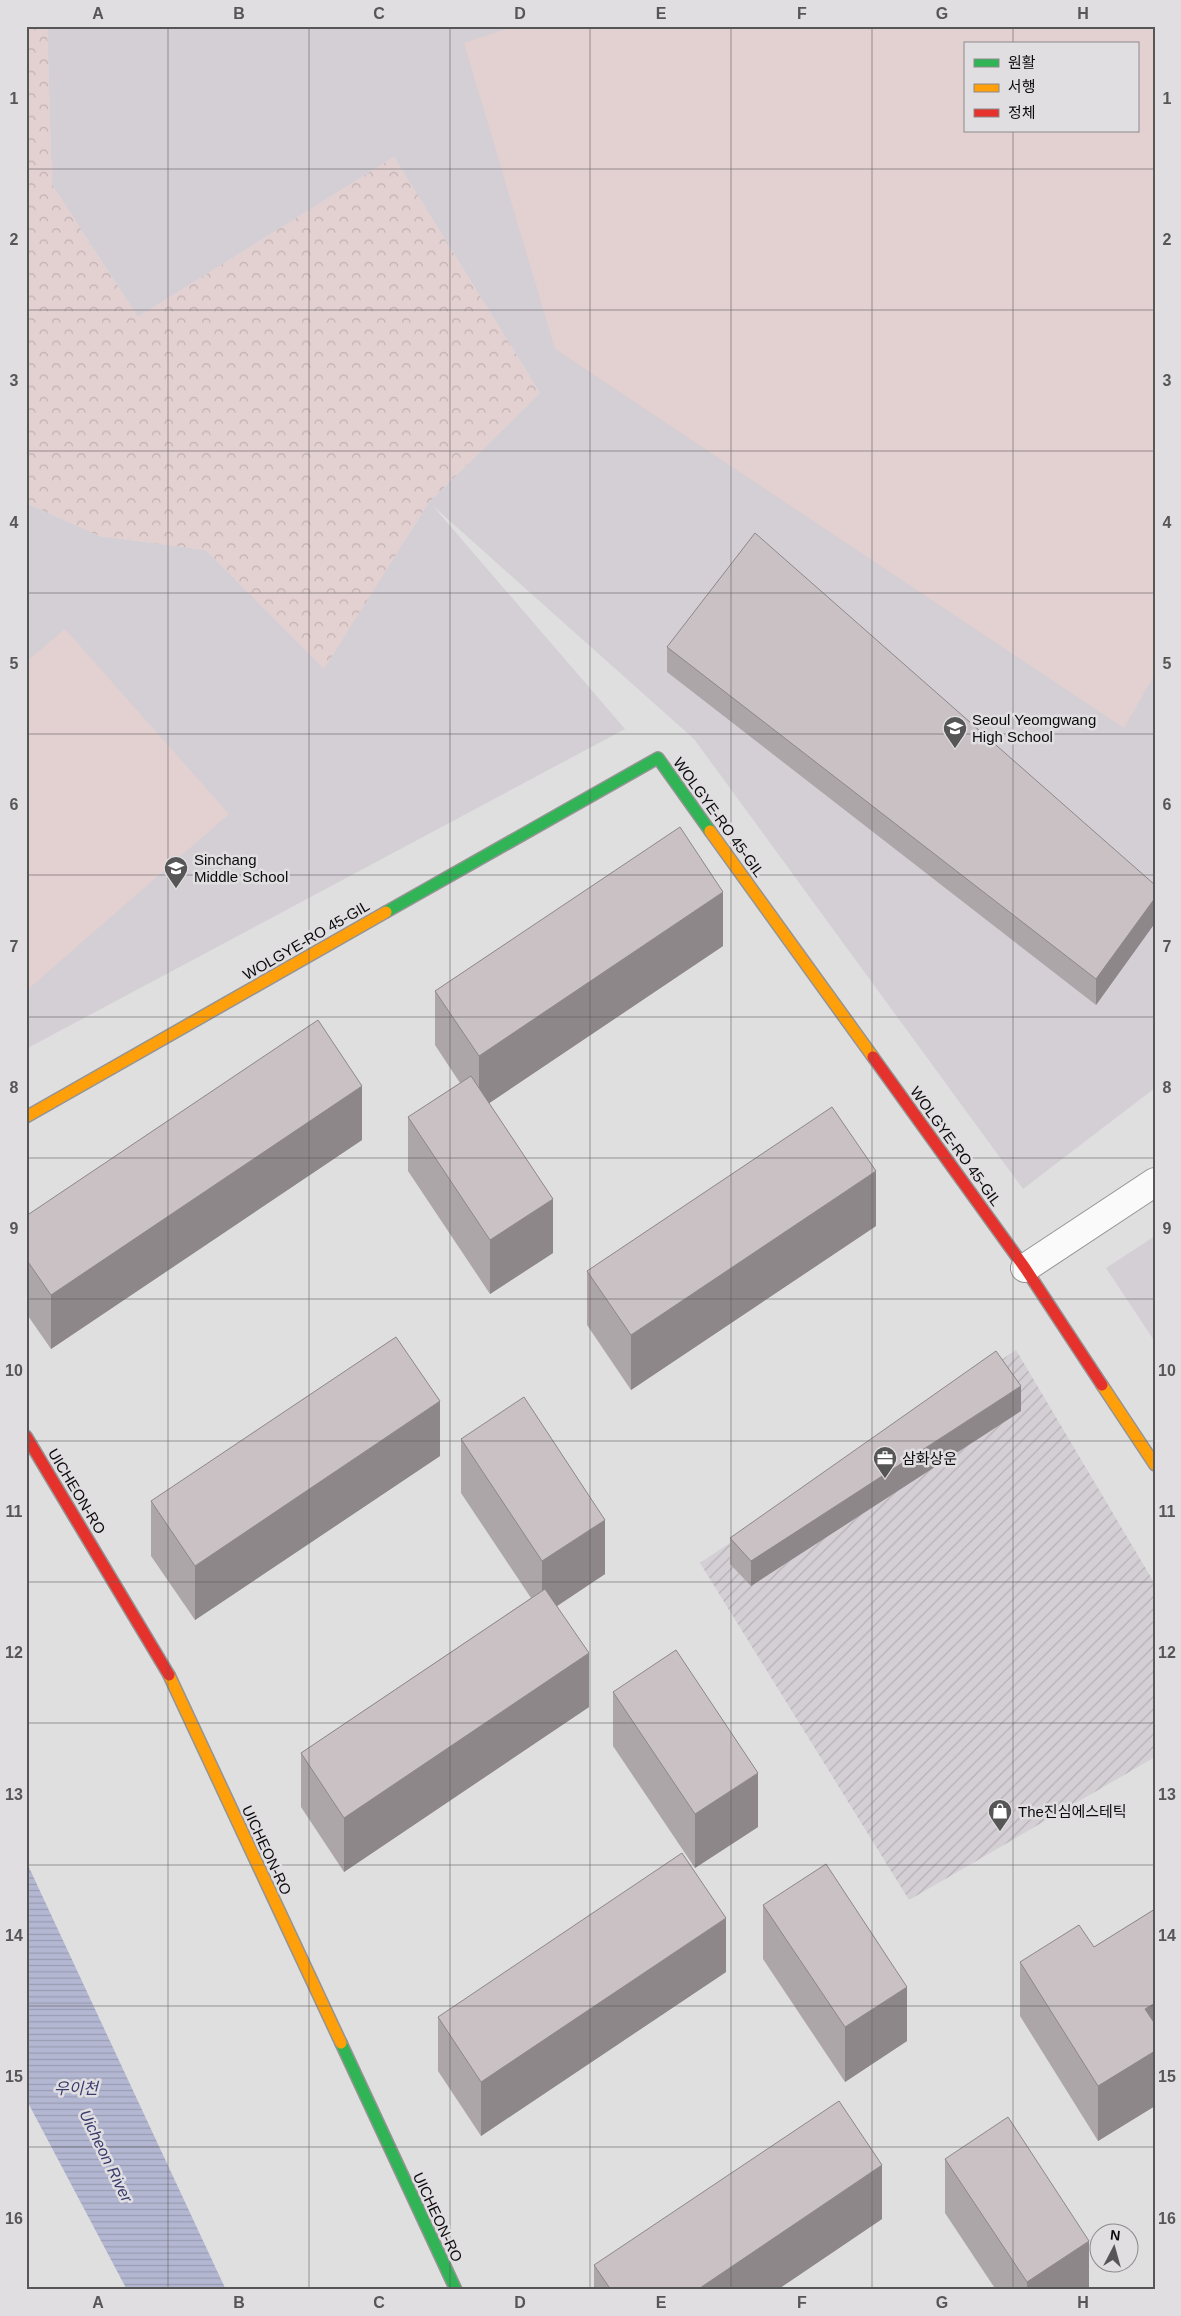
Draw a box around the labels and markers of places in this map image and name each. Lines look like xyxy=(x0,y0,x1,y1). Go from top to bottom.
place label: Seoul Yeomgwang High School xyxy=(972,711,1096,745)
school or university icon: Seoul Yeomgwang High School xyxy=(942,715,968,749)
place label: Sinchang Middle School xyxy=(194,851,288,885)
school or university icon: Sinchang Middle School xyxy=(163,855,189,889)
office icon: 삼화상운 xyxy=(872,1445,898,1479)
place label: 삼화상운 xyxy=(902,1450,957,1467)
shop icon: The진심에스테틱 xyxy=(987,1798,1013,1832)
place label: The진심에스테틱 xyxy=(1018,1803,1127,1820)

